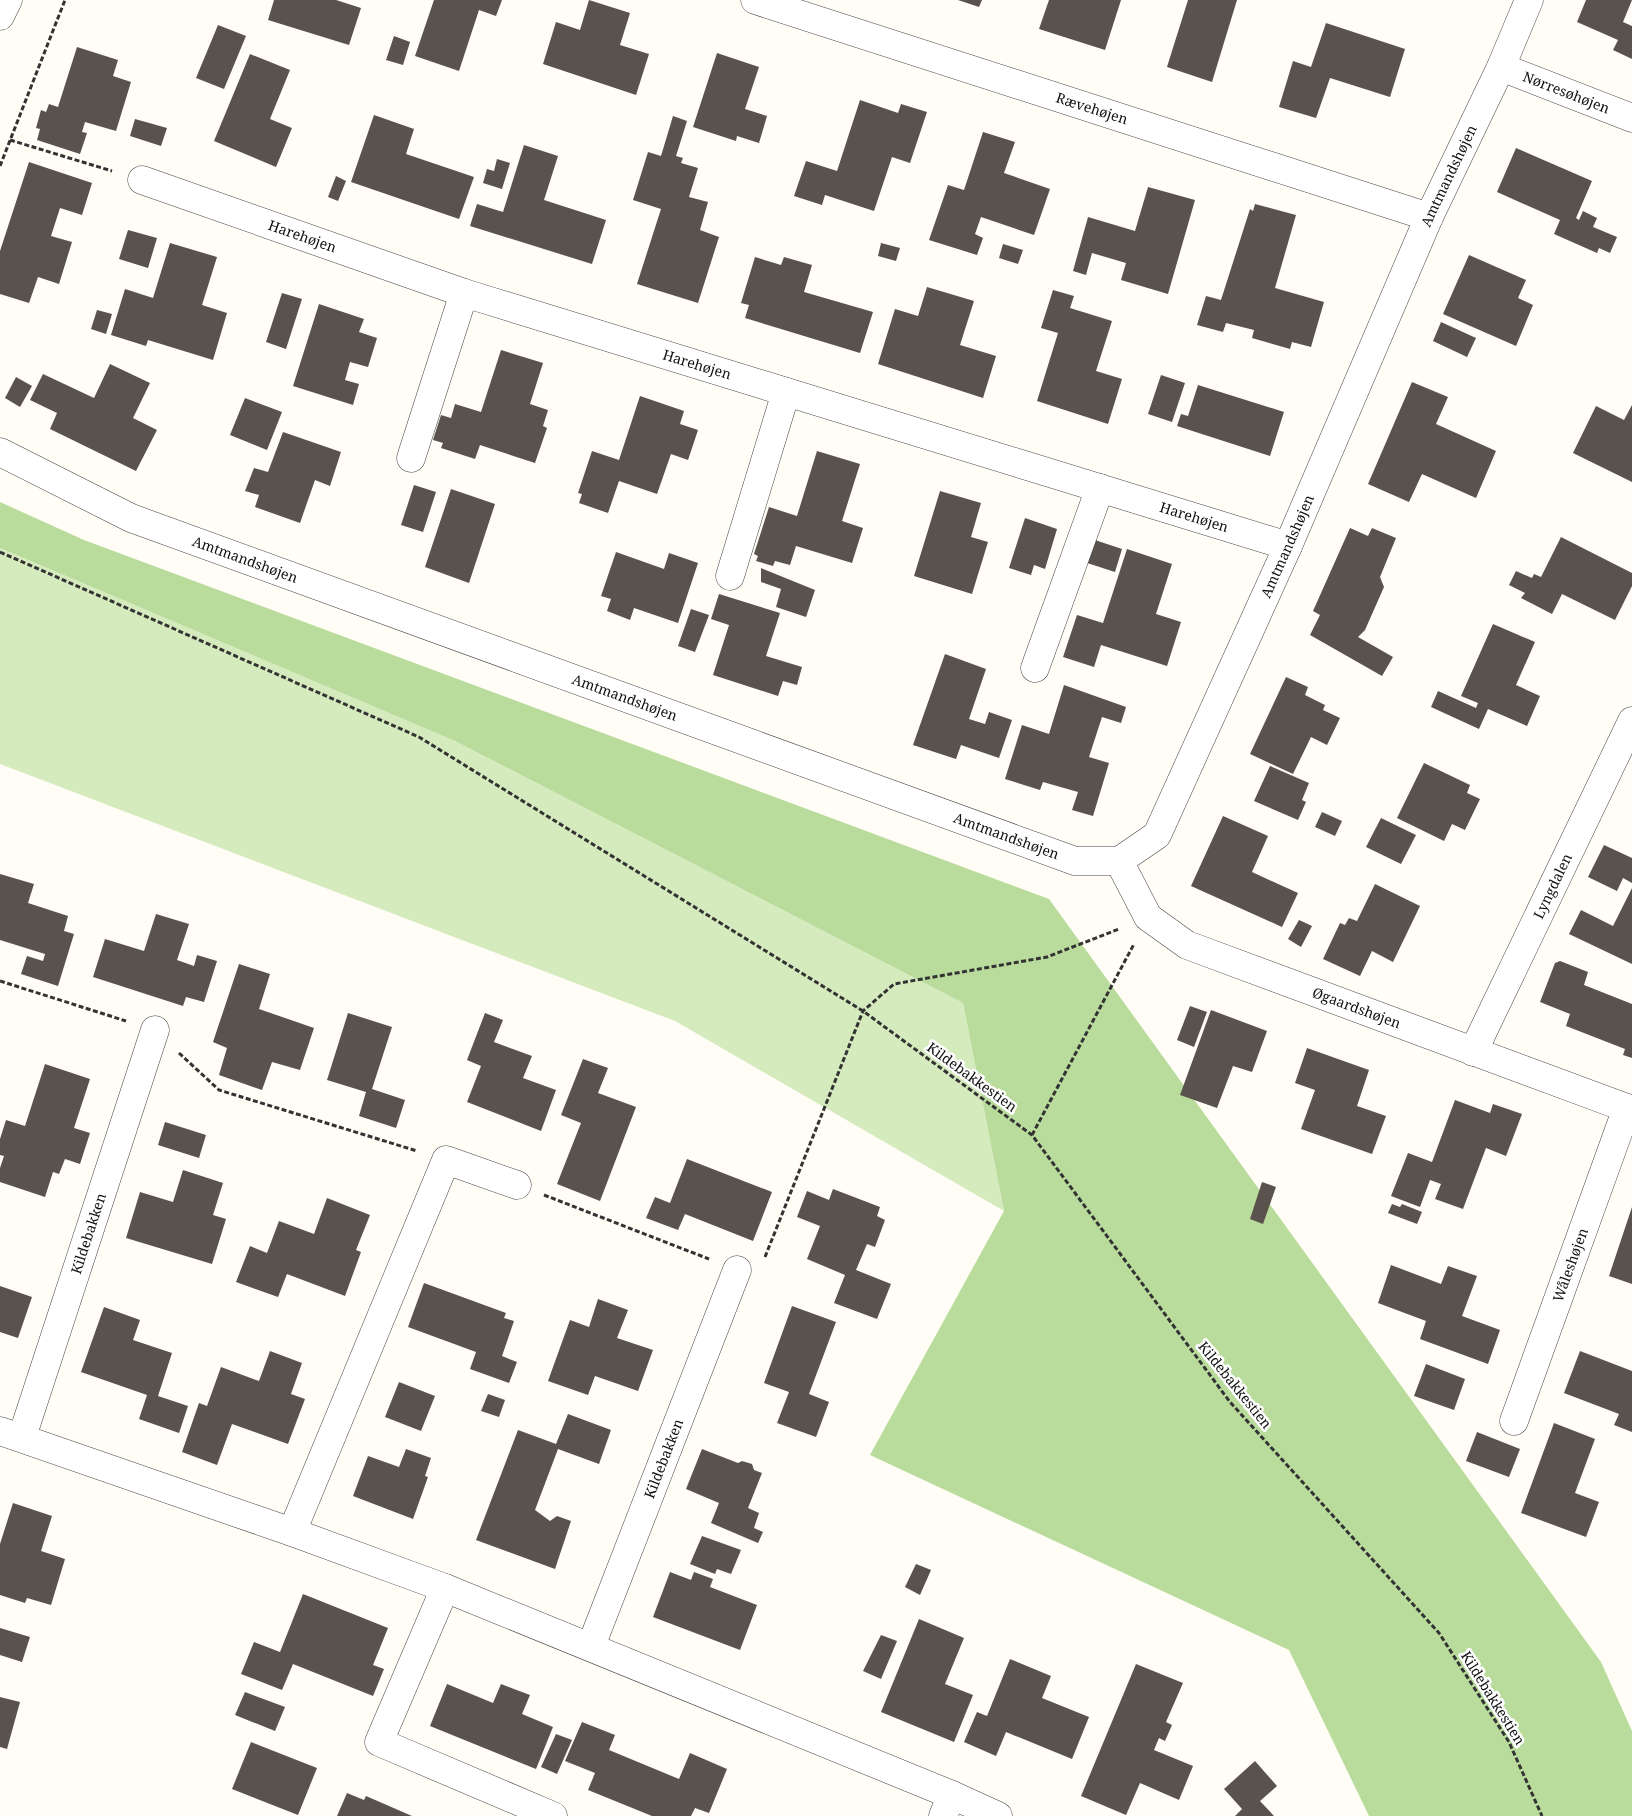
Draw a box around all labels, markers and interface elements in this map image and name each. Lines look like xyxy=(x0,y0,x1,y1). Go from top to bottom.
street label: Nørresøhøjen xyxy=(1520,66,1613,117)
street label: Rævehøjen xyxy=(1054,88,1130,128)
street label: Amtmandshøjen xyxy=(1416,122,1481,230)
street label: Harehøjen xyxy=(266,215,339,257)
street label: Harehøjen xyxy=(661,345,734,384)
street label: Amtmandshøjen xyxy=(1256,492,1318,601)
street label: Harehøjen xyxy=(1158,497,1231,536)
street label: Amtmandshøjen xyxy=(190,531,301,587)
street label: Amtmandshøjen xyxy=(570,669,680,725)
street label: Amtmandshøjen xyxy=(951,808,1062,863)
street label: Lyngdalen xyxy=(1528,850,1576,922)
street label: Øgaardshøjen xyxy=(1310,982,1404,1032)
street label: Kildebakkestien xyxy=(923,1037,1021,1116)
street label: Kildebakken xyxy=(66,1191,110,1276)
street label: Wåleshøjen xyxy=(1548,1225,1592,1304)
street label: Kildebakkestien xyxy=(1194,1337,1276,1432)
street label: Kildebakken xyxy=(639,1416,687,1501)
street label: Kildebakkestien xyxy=(1457,1647,1530,1748)

